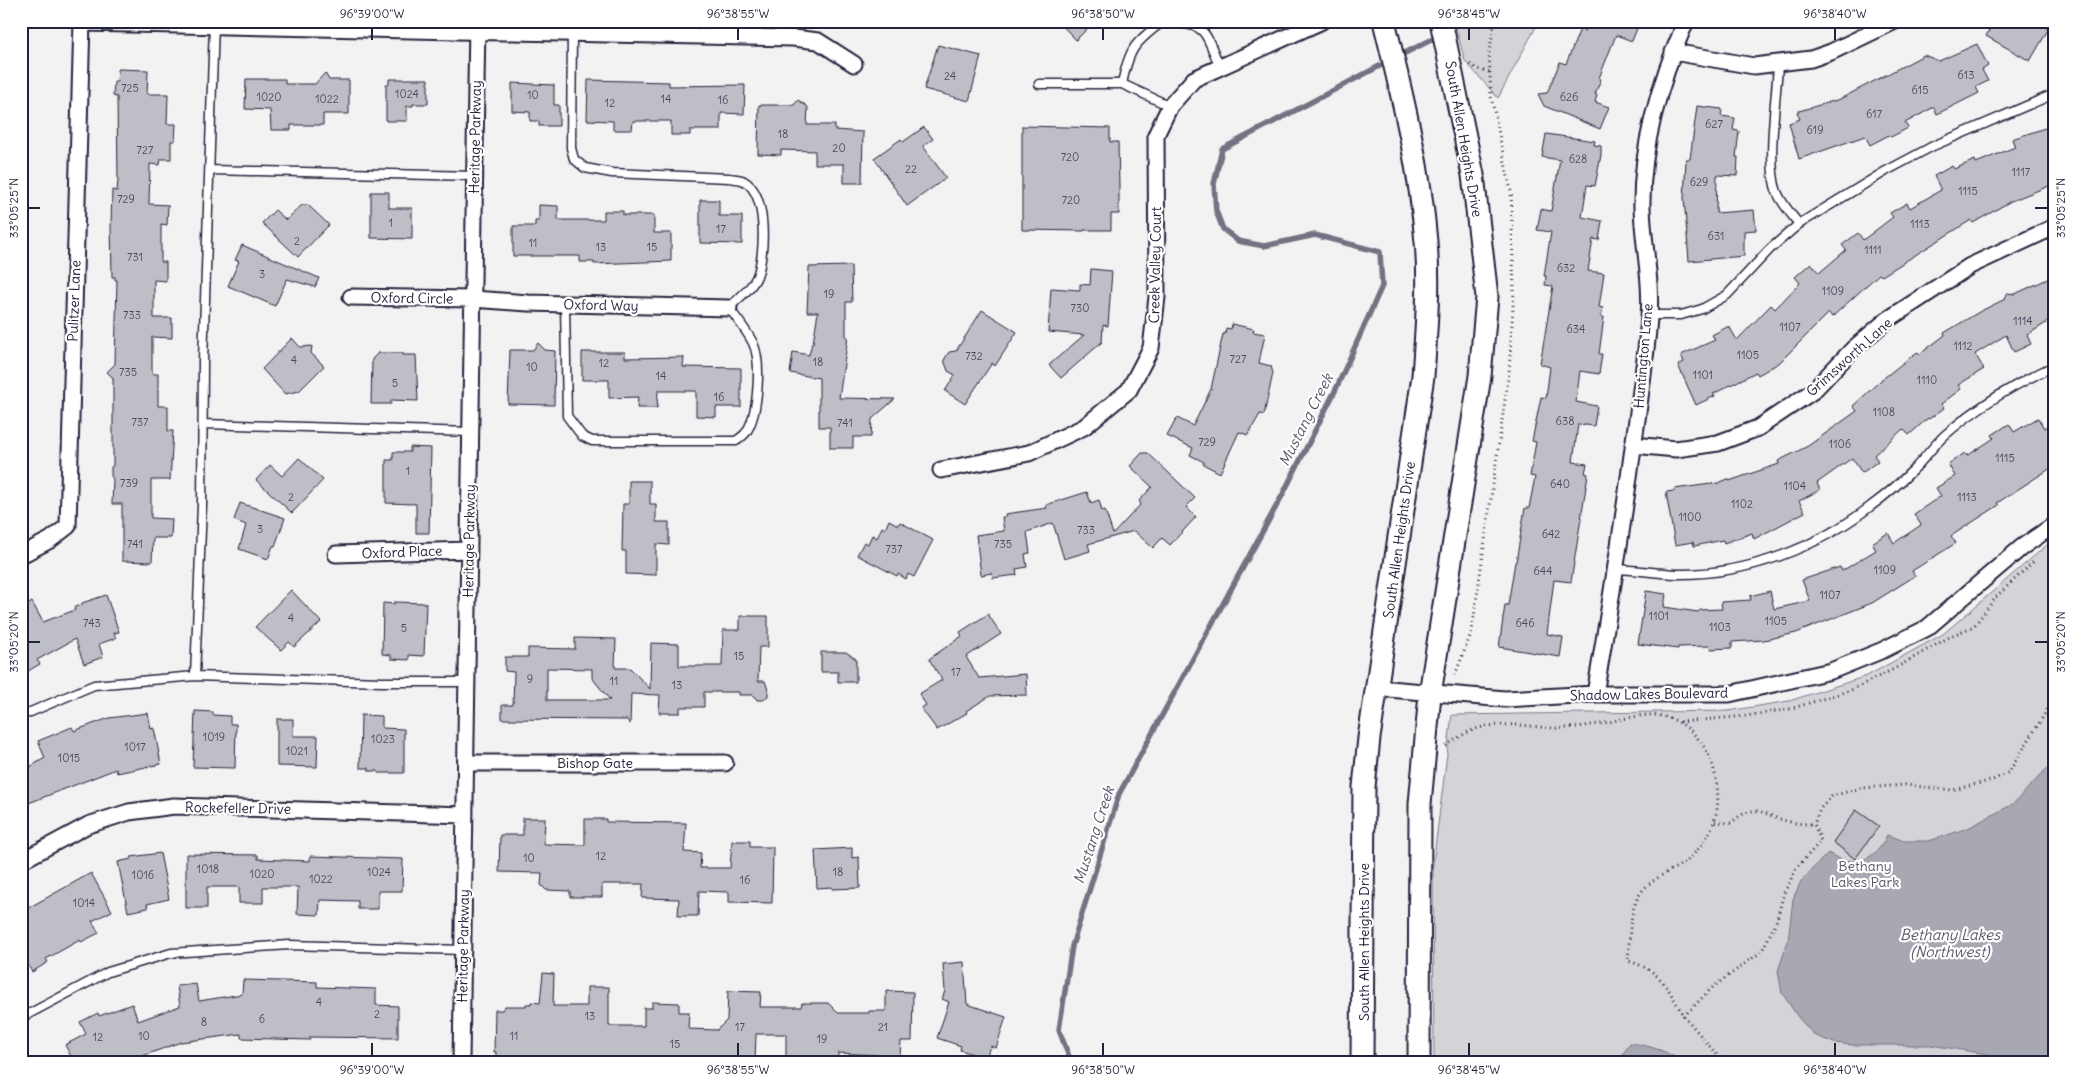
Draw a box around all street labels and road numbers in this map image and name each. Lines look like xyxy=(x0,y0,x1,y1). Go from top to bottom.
street label: South Allen Heights Drive xyxy=(1441,60,1487,218)
street label: Heritage Parkway xyxy=(465,80,485,194)
street label: Creek Valley Court xyxy=(1145,206,1165,324)
street label: Pulitzer Lane xyxy=(64,260,84,342)
street label: Oxford Circle xyxy=(370,288,454,308)
street label: Oxford Way xyxy=(563,295,639,315)
street label: Huntington Lane xyxy=(1629,303,1657,409)
street label: Grimsworth Lane xyxy=(1802,314,1896,400)
street label: South Allen Heights Drive xyxy=(1379,460,1419,620)
street label: Heritage Parkway xyxy=(459,484,479,598)
street label: Oxford Place xyxy=(361,542,443,562)
street label: Shadow Lakes Boulevard xyxy=(1570,684,1728,704)
street label: Bishop Gate xyxy=(557,754,633,772)
street label: Rockefeller Drive xyxy=(185,798,291,818)
street label: South Allen Heights Drive xyxy=(1355,863,1373,1021)
street label: Heritage Parkway xyxy=(453,889,473,1003)

